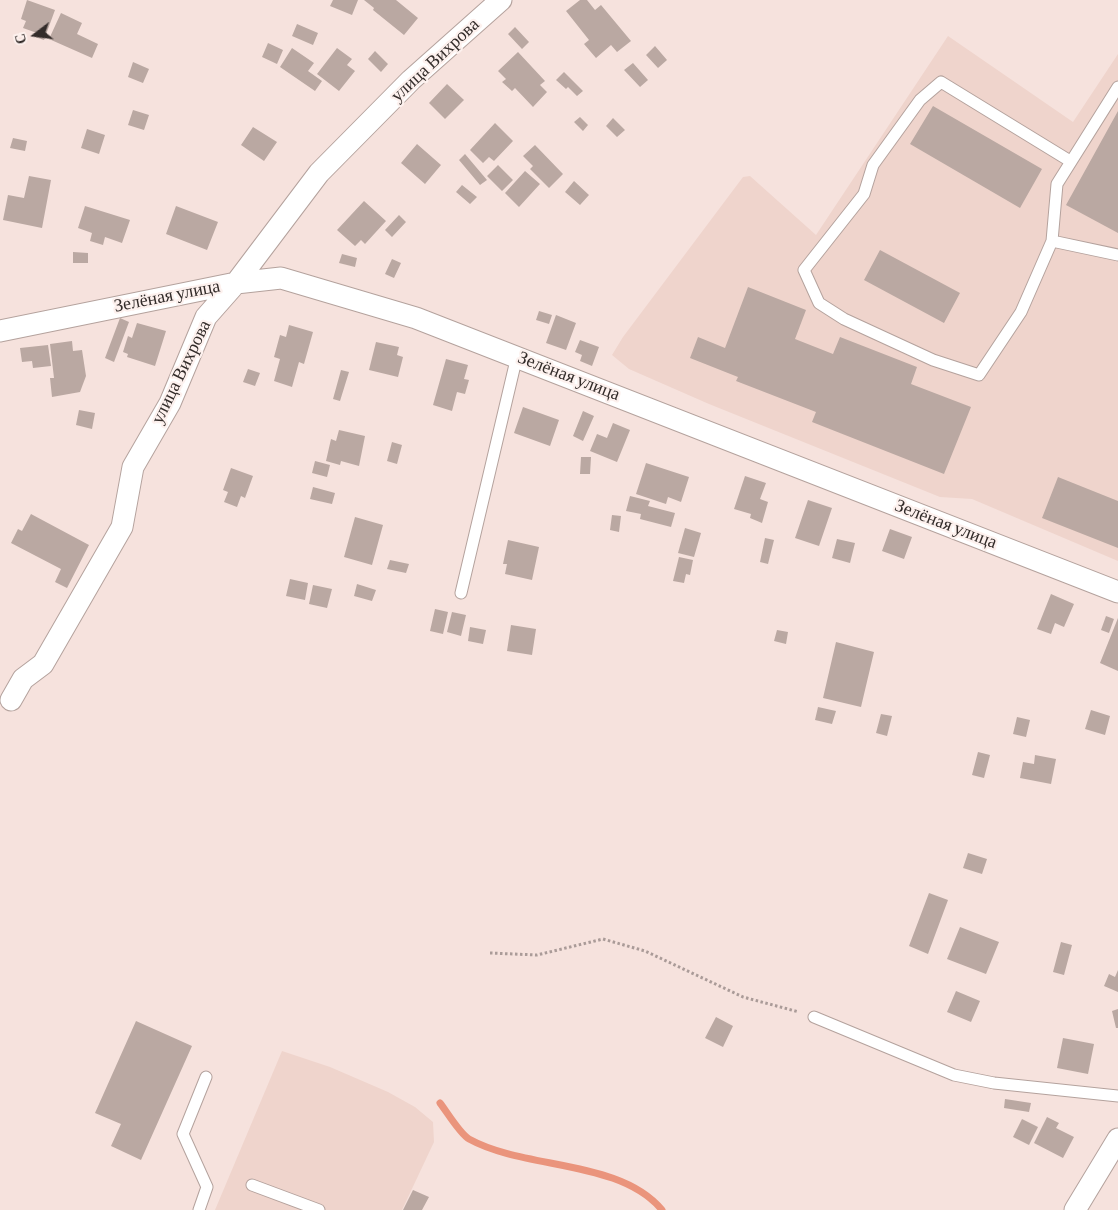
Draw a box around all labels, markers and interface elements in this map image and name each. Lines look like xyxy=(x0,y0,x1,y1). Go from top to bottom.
north arrow xyxy=(10,10,60,60)
street label: улица Вихрова xyxy=(386,14,484,106)
text: С xyxy=(11,32,30,46)
street label: Зелёная улица xyxy=(112,275,222,317)
street label: улица Вихрова xyxy=(147,317,215,427)
street label: Зелёная улица xyxy=(515,347,623,405)
street label: Зелёная улица xyxy=(892,495,1000,553)

